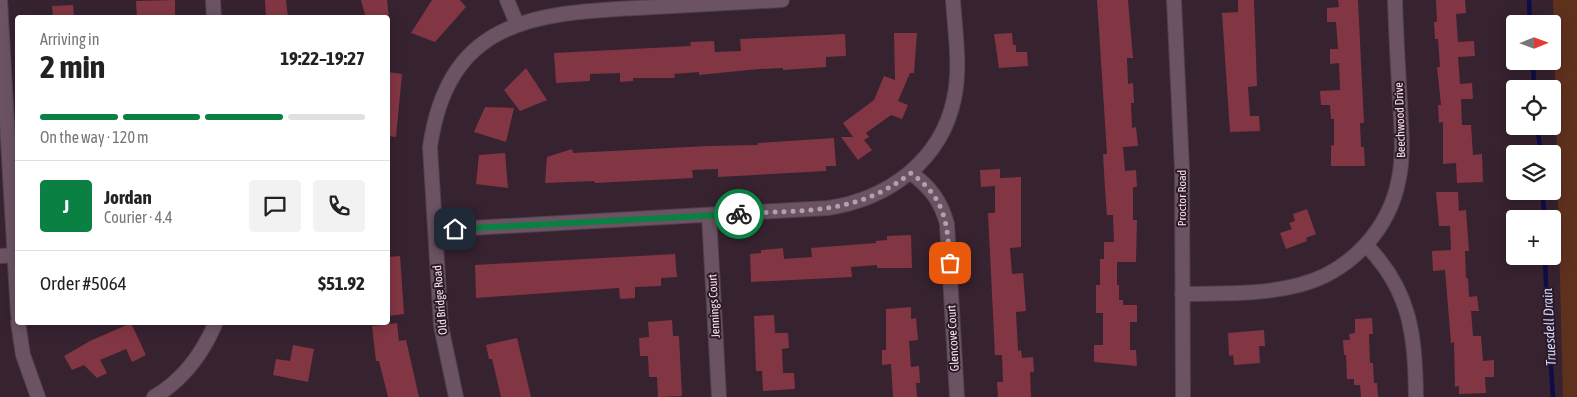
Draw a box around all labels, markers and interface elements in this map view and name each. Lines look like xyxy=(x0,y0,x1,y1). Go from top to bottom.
north arrow xyxy=(1506,15,1561,70)
map controls xyxy=(1506,15,1561,265)
text: Arriving in xyxy=(40,30,100,48)
text: 19:22–19:27 xyxy=(280,47,365,69)
text: 2 min xyxy=(40,48,105,85)
button: locate xyxy=(1506,80,1561,135)
street label: Beechwood Drive xyxy=(1392,82,1408,158)
text: On the way · 120 m xyxy=(40,128,149,146)
button: layers xyxy=(1506,145,1561,200)
street label: Proctor Road xyxy=(1175,170,1189,226)
button: chat xyxy=(249,180,301,232)
button: phone xyxy=(313,180,365,232)
text: Jordan xyxy=(104,186,152,208)
courier xyxy=(714,189,764,239)
text: J xyxy=(63,195,69,217)
icon: bike xyxy=(725,200,753,228)
text: Courier · 4.4 xyxy=(104,208,173,226)
pin xyxy=(434,208,476,250)
button: + xyxy=(1506,210,1561,265)
icon: home xyxy=(441,215,469,243)
pin xyxy=(929,242,971,284)
icon: bag xyxy=(936,249,964,277)
street label: Old Bridge Road xyxy=(430,265,450,335)
text: Order #5064 xyxy=(40,272,127,294)
text: $51.92 xyxy=(318,272,365,294)
street label: Jennings Court xyxy=(705,273,723,338)
water label: Truesdell Drain xyxy=(1539,287,1559,366)
street label: Glencove Court xyxy=(944,304,962,371)

